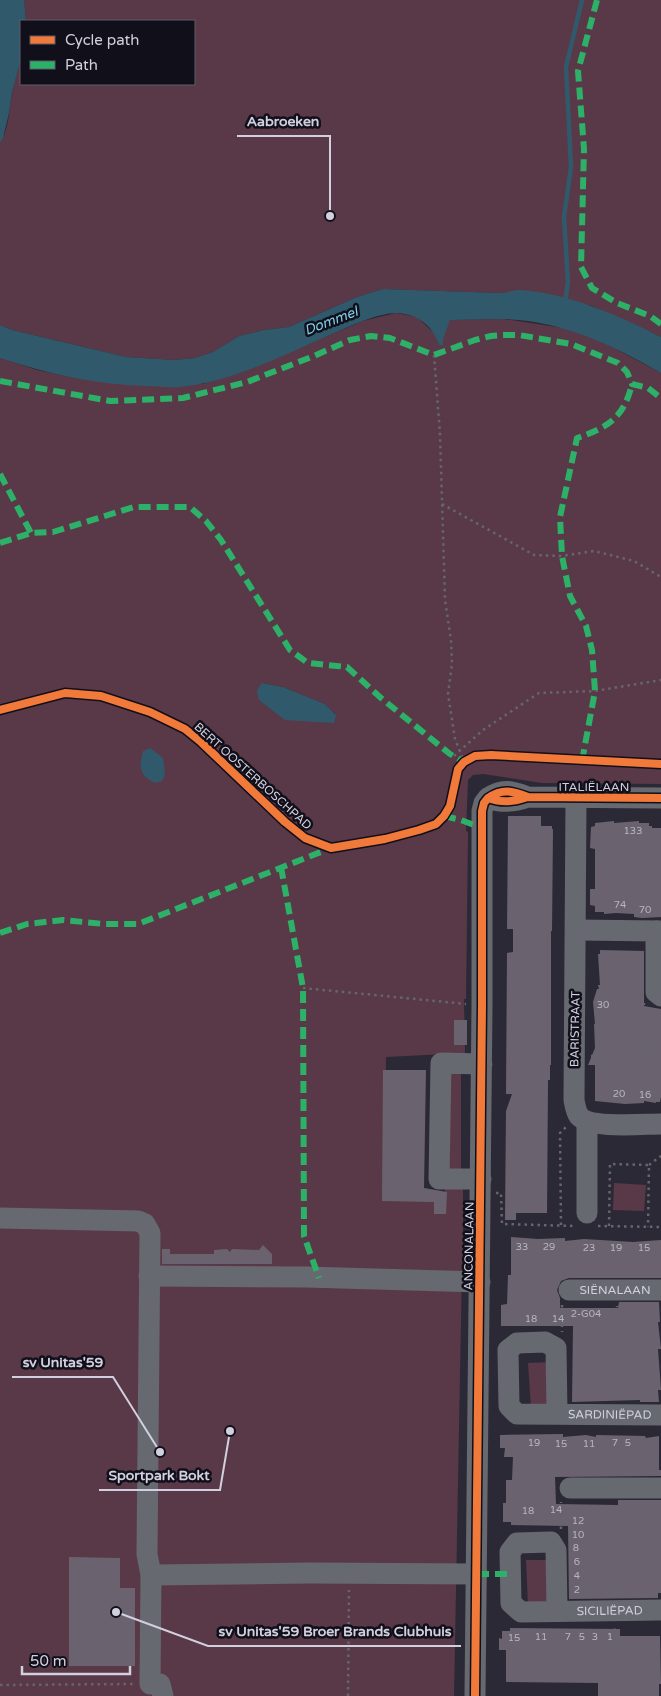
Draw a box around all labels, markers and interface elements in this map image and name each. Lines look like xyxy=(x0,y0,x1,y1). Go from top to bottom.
legend xyxy=(20,20,195,85)
text: Cycle path xyxy=(65,31,139,49)
text: Path xyxy=(65,56,98,74)
callout: Aabroeken xyxy=(237,107,330,136)
text: Aabroeken xyxy=(247,113,319,130)
water label: Dommel xyxy=(302,303,362,339)
street label: BERT OOSTERBOSCHPAD xyxy=(191,720,315,832)
street label: ITALIËLAAN xyxy=(559,780,629,794)
house number: 133 xyxy=(624,825,642,837)
house number: 74 xyxy=(614,899,626,911)
house number: 70 xyxy=(639,904,651,916)
street label: BARISTRAAT xyxy=(567,990,583,1067)
house number: 30 xyxy=(597,999,609,1011)
house number: 20 xyxy=(613,1088,625,1100)
house number: 16 xyxy=(639,1089,651,1101)
street label: ANCONALAAN xyxy=(461,1201,477,1291)
house number: 33 xyxy=(516,1241,528,1253)
house number: 29 xyxy=(543,1241,555,1253)
house number: 23 xyxy=(583,1242,595,1254)
house number: 19 xyxy=(610,1242,622,1254)
house number: 15 xyxy=(638,1242,650,1254)
street label: SIËNALAAN xyxy=(579,1283,651,1297)
house number: 2-G04 xyxy=(571,1308,601,1320)
house number: 18 xyxy=(525,1313,537,1325)
house number: 14 xyxy=(552,1313,564,1325)
callout: sv Unitas'59 xyxy=(12,1348,113,1377)
text: sv Unitas'59 xyxy=(23,1354,104,1371)
street label: SARDINIËPAD xyxy=(568,1407,652,1422)
house number: 19 xyxy=(528,1437,540,1449)
house number: 7 xyxy=(612,1437,618,1449)
house number: 5 xyxy=(625,1437,631,1449)
house number: 15 xyxy=(555,1438,567,1450)
house number: 11 xyxy=(583,1438,595,1450)
callout: Sportpark Bokt xyxy=(99,1461,220,1490)
text: Sportpark Bokt xyxy=(108,1467,210,1484)
house number: 14 xyxy=(550,1504,562,1516)
house number: 18 xyxy=(522,1505,534,1517)
house number: 12 xyxy=(572,1515,584,1527)
house number: 10 xyxy=(572,1529,584,1541)
house number: 8 xyxy=(573,1542,579,1554)
house number: 6 xyxy=(574,1556,580,1568)
house number: 4 xyxy=(574,1570,580,1582)
house number: 2 xyxy=(574,1584,580,1596)
street label: SICILIËPAD xyxy=(577,1603,643,1618)
callout: sv Unitas'59 Broer Brands Clubhuis xyxy=(208,1617,461,1646)
text: sv Unitas'59 Broer Brands Clubhuis xyxy=(219,1623,452,1640)
house number: 11 xyxy=(535,1631,547,1643)
house number: 7 xyxy=(565,1631,571,1643)
house number: 5 xyxy=(579,1631,585,1643)
house number: 3 xyxy=(592,1631,598,1643)
house number: 1 xyxy=(607,1631,613,1643)
house number: 15 xyxy=(508,1632,520,1644)
scale bar xyxy=(22,1644,130,1676)
text: 50 m xyxy=(30,1652,67,1670)

